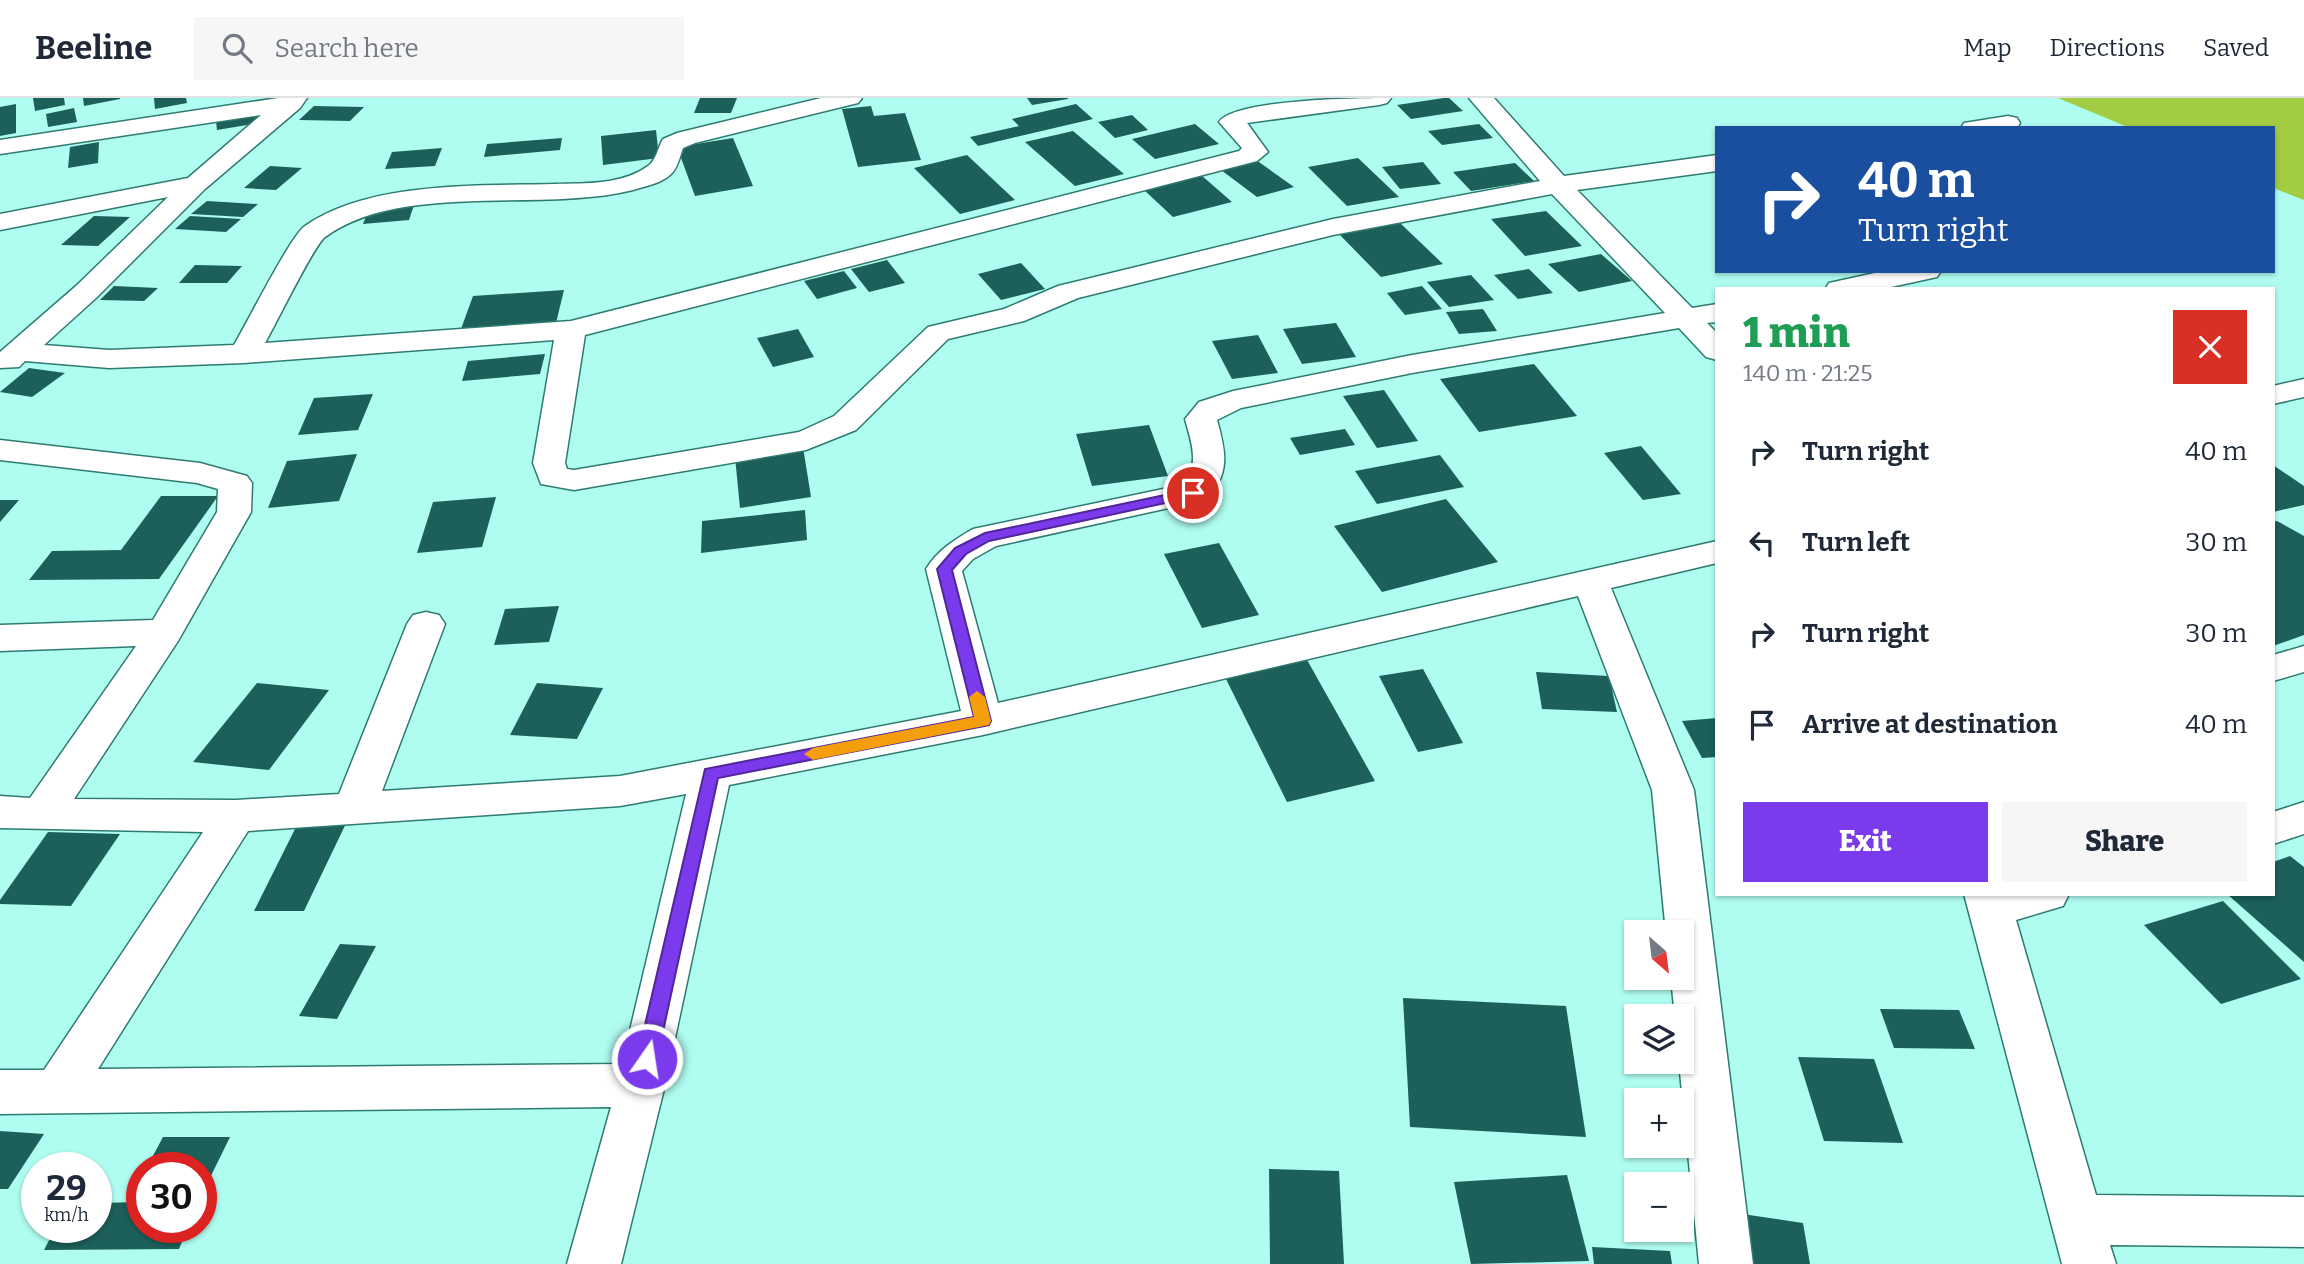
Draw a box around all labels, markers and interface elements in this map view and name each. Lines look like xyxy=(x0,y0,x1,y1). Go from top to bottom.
search box xyxy=(194,17,684,80)
text: Beeline xyxy=(35,28,152,68)
icon: search xyxy=(218,29,256,67)
text: Search here xyxy=(274,33,419,64)
text: Map xyxy=(1963,34,2012,62)
text: Directions xyxy=(2050,34,2165,62)
text: Saved xyxy=(2203,34,2269,62)
text: 40 m xyxy=(1858,151,1975,210)
icon: right xyxy=(1743,154,1834,245)
text: Turn right xyxy=(1858,211,2009,249)
text: 1 min xyxy=(1743,308,1850,358)
button: close xyxy=(2173,310,2247,384)
text: 140 m · 21:25 xyxy=(1743,359,1873,387)
icon: right xyxy=(1743,433,1781,471)
text: Turn right xyxy=(1802,436,1929,467)
text: 40 m xyxy=(2185,436,2247,467)
pin xyxy=(1163,463,1223,523)
icon: arrive xyxy=(1174,474,1212,512)
icon: left xyxy=(1743,524,1781,562)
text: Turn left xyxy=(1802,527,1910,558)
text: 30 m xyxy=(2186,527,2247,558)
icon: right xyxy=(1743,615,1781,653)
text: Turn right xyxy=(1802,618,1929,649)
text: 30 m xyxy=(2186,618,2247,649)
icon: arrive xyxy=(1743,706,1781,744)
text: Arrive at destination xyxy=(1802,709,2057,740)
text: 40 m xyxy=(2185,709,2247,740)
button: Exit xyxy=(1743,802,1988,882)
button: Share xyxy=(2002,802,2247,882)
north arrow xyxy=(1624,920,1694,990)
map controls xyxy=(1624,920,1694,1242)
button: layers xyxy=(1624,1004,1694,1074)
position arrow xyxy=(610,1022,684,1096)
button: + xyxy=(1624,1088,1694,1158)
speed limit sign: 30 xyxy=(126,1152,217,1243)
text: 29 xyxy=(46,1167,87,1209)
button: − xyxy=(1624,1172,1694,1242)
text: km/h xyxy=(44,1204,89,1226)

